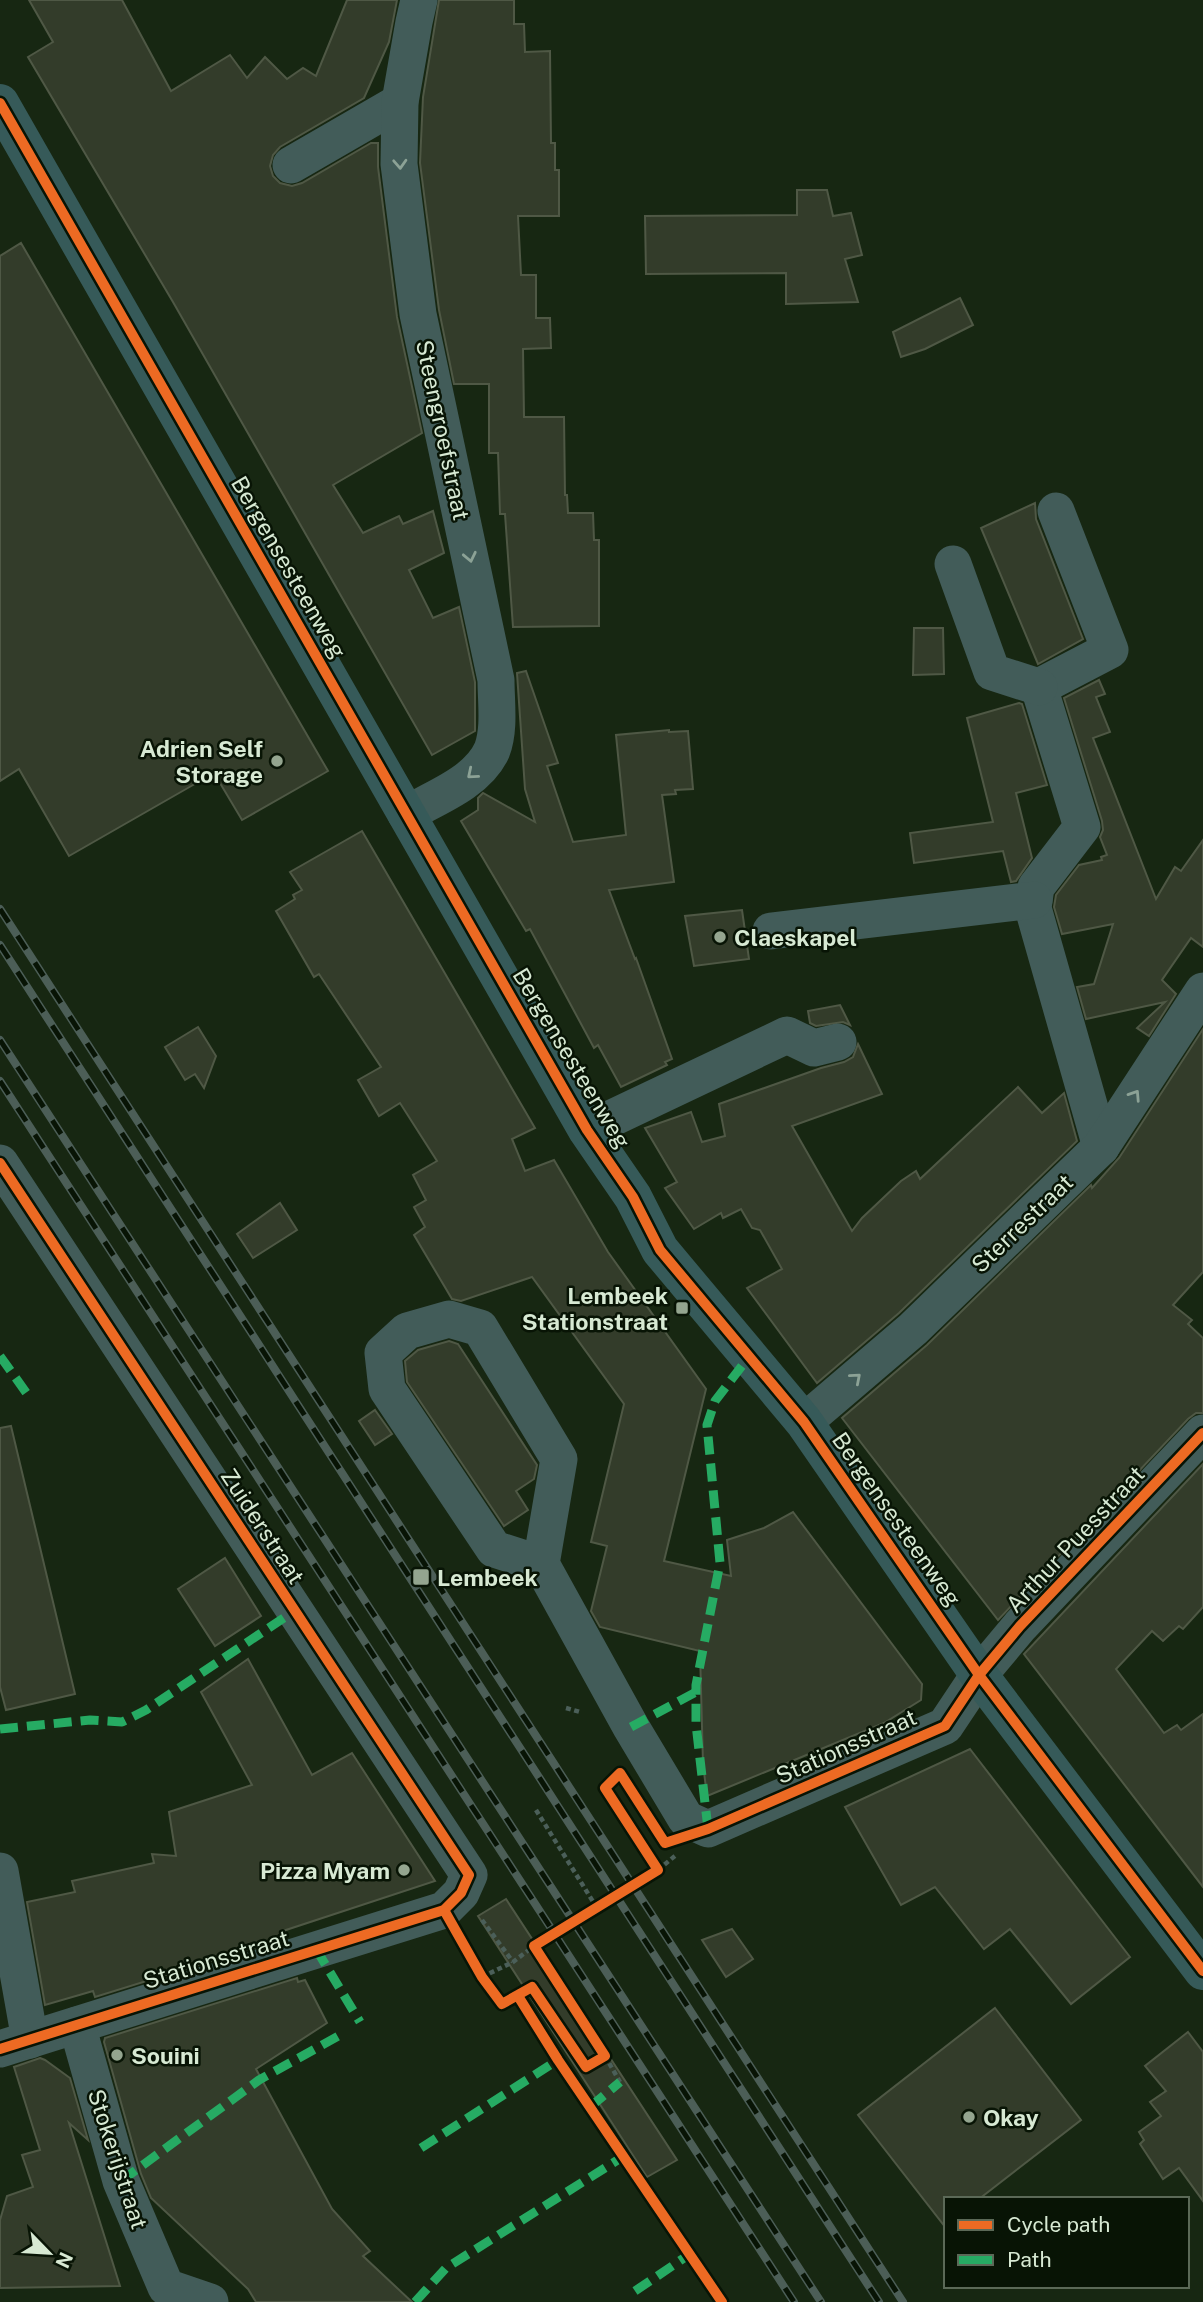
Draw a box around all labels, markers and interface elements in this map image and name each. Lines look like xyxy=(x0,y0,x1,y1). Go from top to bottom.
one-way arrow xyxy=(392,159,407,170)
street label: Steengroefstraat xyxy=(411,338,475,522)
street label: Bergensesteenweg xyxy=(226,471,352,663)
one-way arrow xyxy=(461,551,476,563)
place label: Adrien Self Storage xyxy=(140,735,263,788)
marker: Adrien Self Storage xyxy=(269,753,285,769)
one-way arrow xyxy=(468,765,480,778)
place label: Claeskapel xyxy=(734,924,857,951)
marker: Claeskapel xyxy=(712,929,728,945)
street label: Bergensesteenweg xyxy=(507,963,637,1153)
one-way arrow xyxy=(1126,1089,1139,1102)
street label: Sterrestraat xyxy=(966,1168,1078,1278)
place label: Lembeek Stationstraat xyxy=(522,1282,668,1335)
marker: Lembeek Stationstraat xyxy=(674,1300,690,1316)
one-way arrow xyxy=(848,1374,861,1386)
street label: Bergensesteenweg xyxy=(827,1427,967,1611)
street label: Arthur Puesstraat xyxy=(1000,1460,1150,1618)
street label: Zuiderstraat xyxy=(216,1463,310,1589)
place label: Lembeek xyxy=(437,1564,538,1591)
marker: Lembeek xyxy=(411,1567,431,1587)
street label: Stationsstraat xyxy=(771,1703,921,1789)
place label: Pizza Myam xyxy=(260,1857,390,1884)
marker: Pizza Myam xyxy=(396,1862,412,1878)
street label: Stationsstraat xyxy=(140,1924,292,1994)
place label: Souini xyxy=(131,2042,200,2069)
marker: Souini xyxy=(109,2047,125,2063)
street label: Stokerijstraat xyxy=(83,2086,153,2232)
place label: Okay xyxy=(983,2104,1039,2131)
marker: Okay xyxy=(961,2109,977,2125)
legend xyxy=(944,2197,1189,2288)
text: Cycle path xyxy=(1007,2212,1110,2237)
north arrow xyxy=(14,2218,84,2288)
text: Path xyxy=(1007,2247,1052,2272)
text: N xyxy=(51,2249,78,2272)

